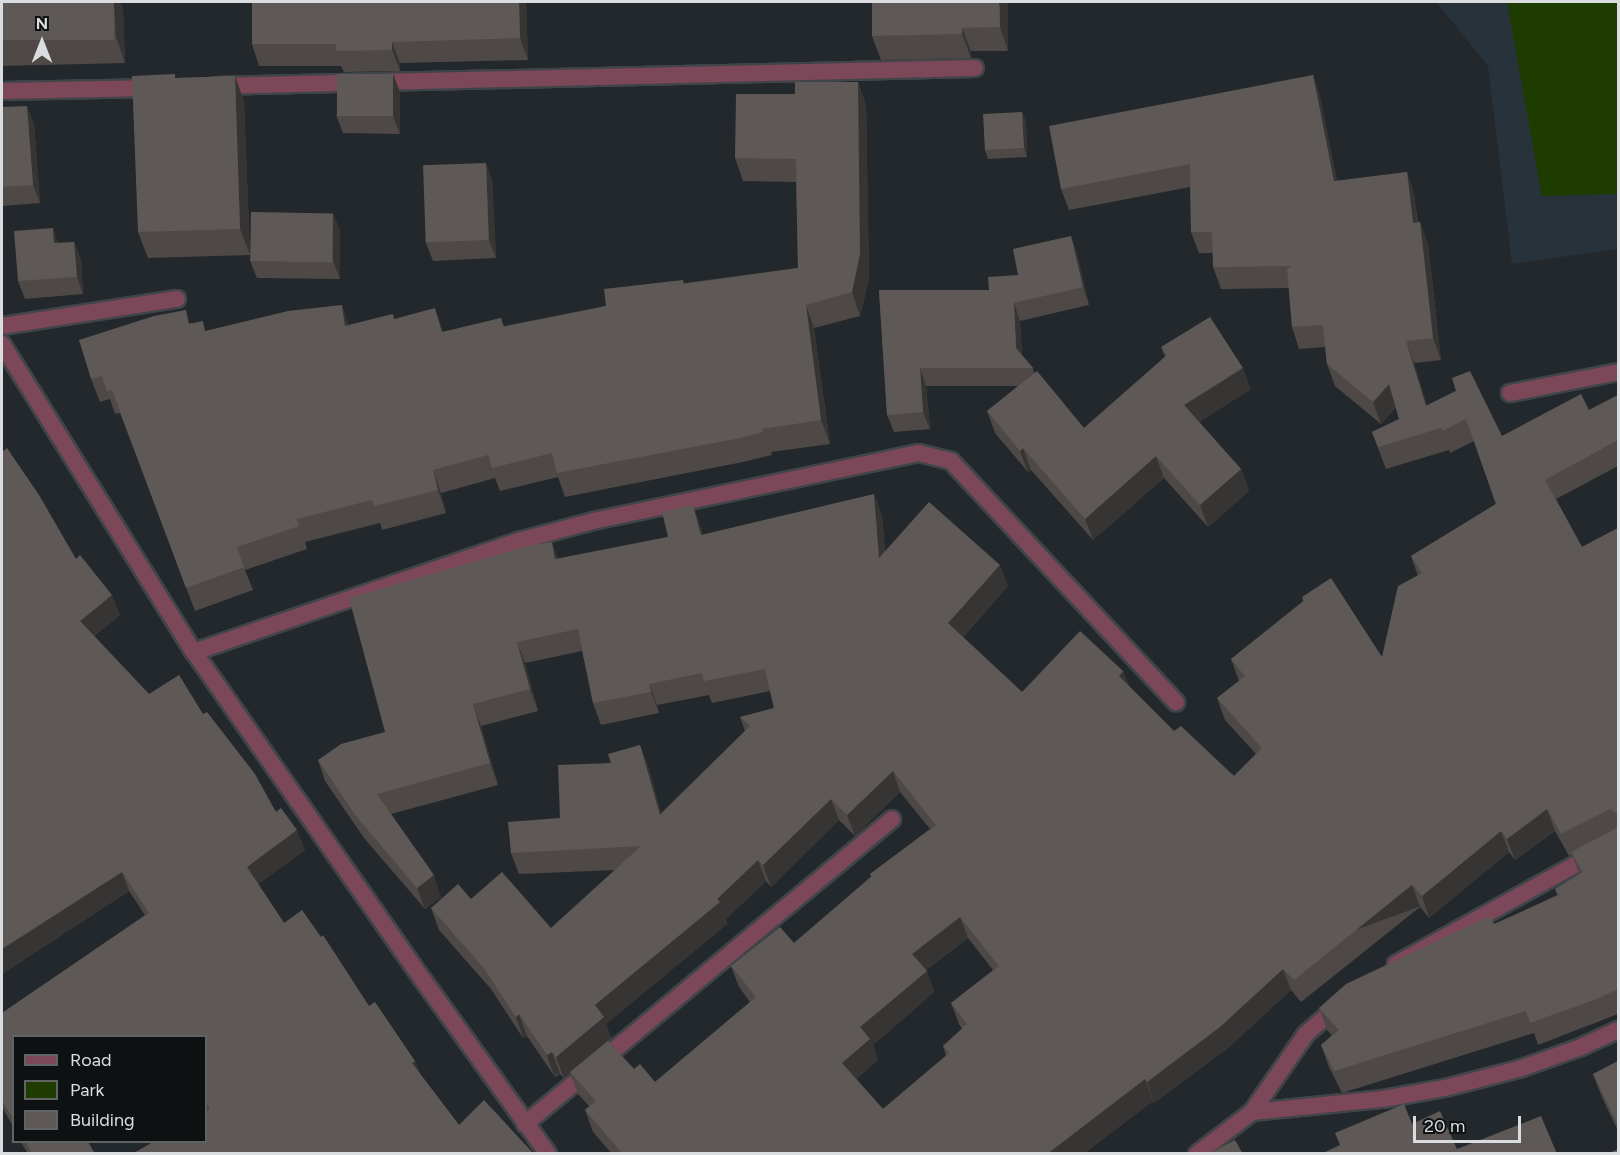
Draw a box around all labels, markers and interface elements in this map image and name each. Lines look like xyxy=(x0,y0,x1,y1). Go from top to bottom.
north arrow xyxy=(12,12,72,72)
text: N xyxy=(36,14,48,33)
legend xyxy=(12,1035,207,1143)
text: Road xyxy=(70,1049,111,1071)
text: Park xyxy=(70,1079,104,1101)
scale bar xyxy=(1416,1104,1524,1142)
text: Building xyxy=(70,1109,135,1131)
text: 20 m xyxy=(1424,1115,1465,1137)

